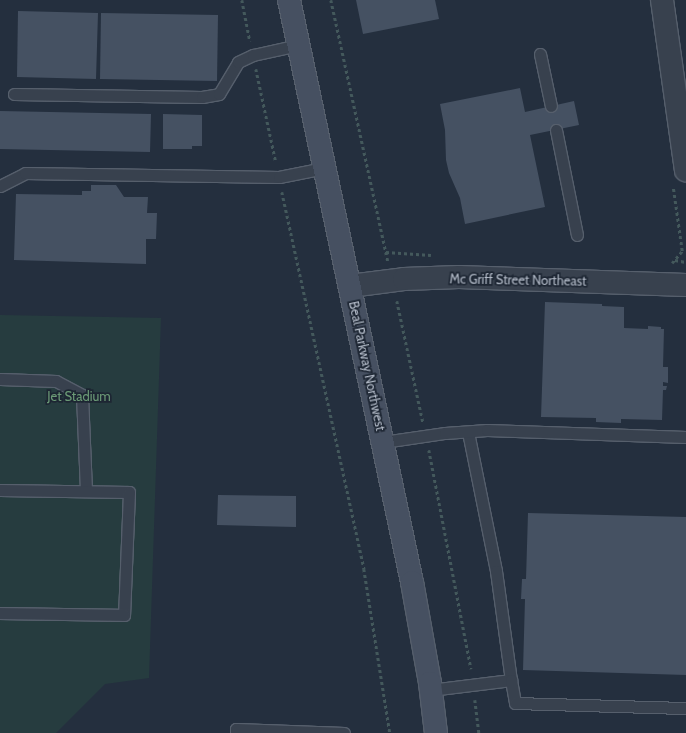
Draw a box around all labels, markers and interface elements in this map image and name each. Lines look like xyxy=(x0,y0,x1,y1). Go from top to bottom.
street label: Mc Griff Street Northeast xyxy=(449,271,587,289)
street label: Beal Parkway Northwest xyxy=(346,300,388,432)
park label: Jet Stadium xyxy=(47,388,111,404)

